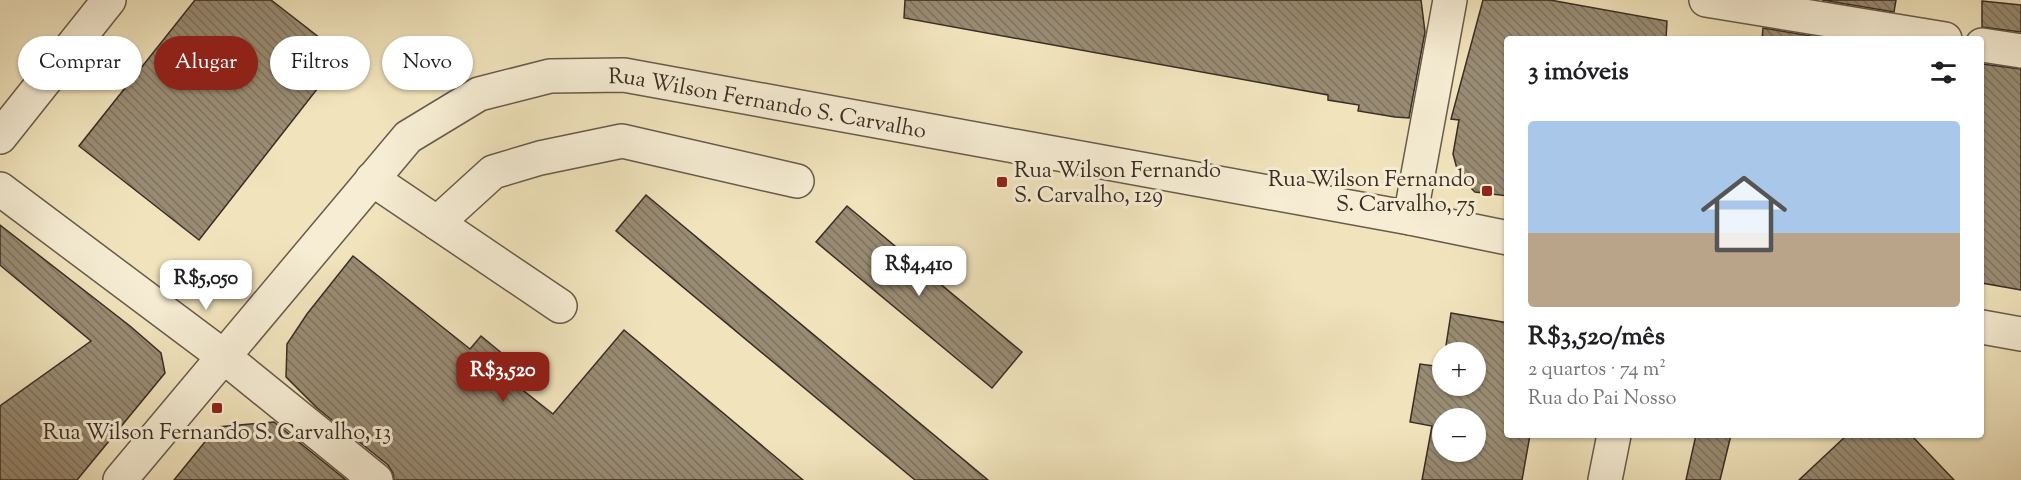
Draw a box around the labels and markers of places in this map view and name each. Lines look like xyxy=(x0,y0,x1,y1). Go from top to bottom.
place label: Rua Wilson Fernando S. Carvalho, 129 xyxy=(1014,156,1221,213)
place label: Rua Wilson Fernando S. Carvalho, 75 xyxy=(1268,165,1475,222)
marker: Rua Wilson Fernando S. Carvalho, 129 xyxy=(995,175,1009,189)
marker: Rua Wilson Fernando S. Carvalho, 75 xyxy=(1480,184,1494,198)
pin: R$4,410 xyxy=(864,246,974,297)
pin: R$5,050 xyxy=(151,260,261,311)
pin: R$3,520 xyxy=(448,352,558,403)
marker: Rua Wilson Fernando S. Carvalho, 13 xyxy=(210,401,224,415)
place label: Rua Wilson Fernando S. Carvalho, 13 xyxy=(43,418,391,450)

